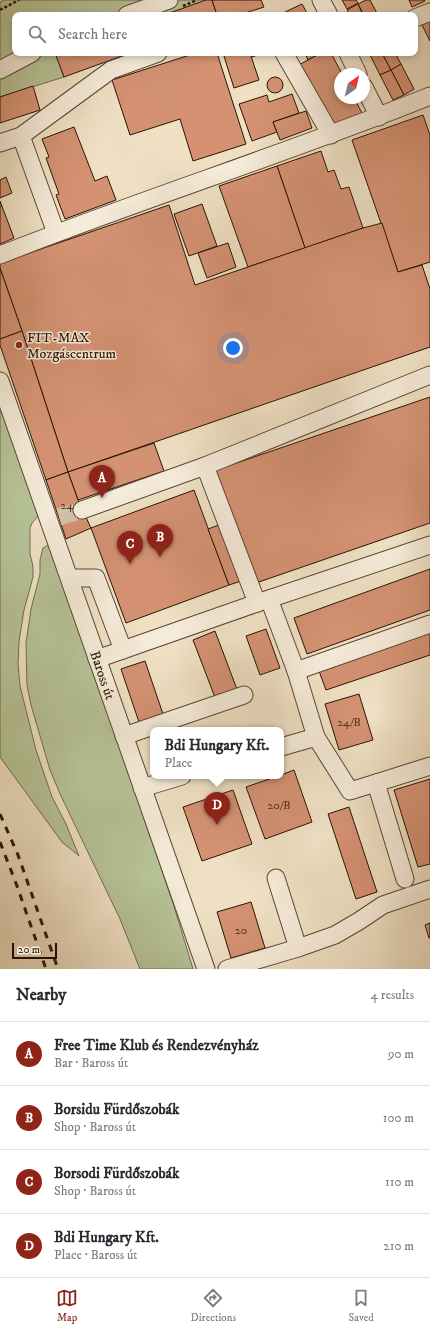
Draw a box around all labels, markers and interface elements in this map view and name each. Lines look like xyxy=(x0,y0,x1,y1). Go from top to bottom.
search box xyxy=(12,12,418,56)
icon: search xyxy=(26,23,48,45)
text: Search here xyxy=(58,25,127,44)
north arrow xyxy=(334,68,370,104)
place label: FIT-MAX Mozgáscentrum xyxy=(27,329,116,363)
your location xyxy=(223,338,243,358)
marker: FIT-MAX Mozgáscentrum xyxy=(14,340,24,350)
pin: A xyxy=(89,465,115,498)
house number: 24 xyxy=(61,498,74,513)
pin: B xyxy=(147,524,173,557)
pin: C xyxy=(117,531,143,564)
street label: Baross út xyxy=(85,649,119,703)
house number: 24/B xyxy=(337,715,361,730)
popup xyxy=(150,727,284,779)
text: Bdi Hungary Kft. xyxy=(165,736,269,755)
text: Place xyxy=(165,755,193,771)
pin: D xyxy=(204,792,230,825)
house number: 20/B xyxy=(267,798,291,813)
house number: 20 xyxy=(235,923,247,938)
scale bar xyxy=(12,941,57,960)
text: 20 m xyxy=(18,943,40,957)
text: Nearby xyxy=(16,984,66,1006)
text: 4 results xyxy=(371,987,414,1003)
text: Free Time Klub és Rendezvényház xyxy=(54,1036,259,1055)
text: A xyxy=(25,1046,33,1062)
text: 90 m xyxy=(388,1046,414,1062)
text: Bar · Baross út xyxy=(54,1055,128,1071)
text: Borsidu Fürdőszobák xyxy=(54,1100,179,1119)
text: B xyxy=(25,1110,33,1126)
text: 100 m xyxy=(383,1110,414,1126)
text: Shop · Baross út xyxy=(54,1119,136,1135)
text: Borsodi Fürdőszobák xyxy=(54,1164,179,1183)
text: C xyxy=(25,1174,33,1190)
text: 110 m xyxy=(385,1174,414,1190)
text: Shop · Baross út xyxy=(54,1183,136,1199)
text: Bdi Hungary Kft. xyxy=(54,1228,159,1247)
text: D xyxy=(24,1238,34,1254)
text: 210 m xyxy=(383,1238,414,1254)
text: Place · Baross út xyxy=(54,1247,137,1263)
tab: Map xyxy=(56,1287,78,1325)
tab: Directions xyxy=(191,1287,236,1325)
tab: Saved xyxy=(349,1287,374,1325)

